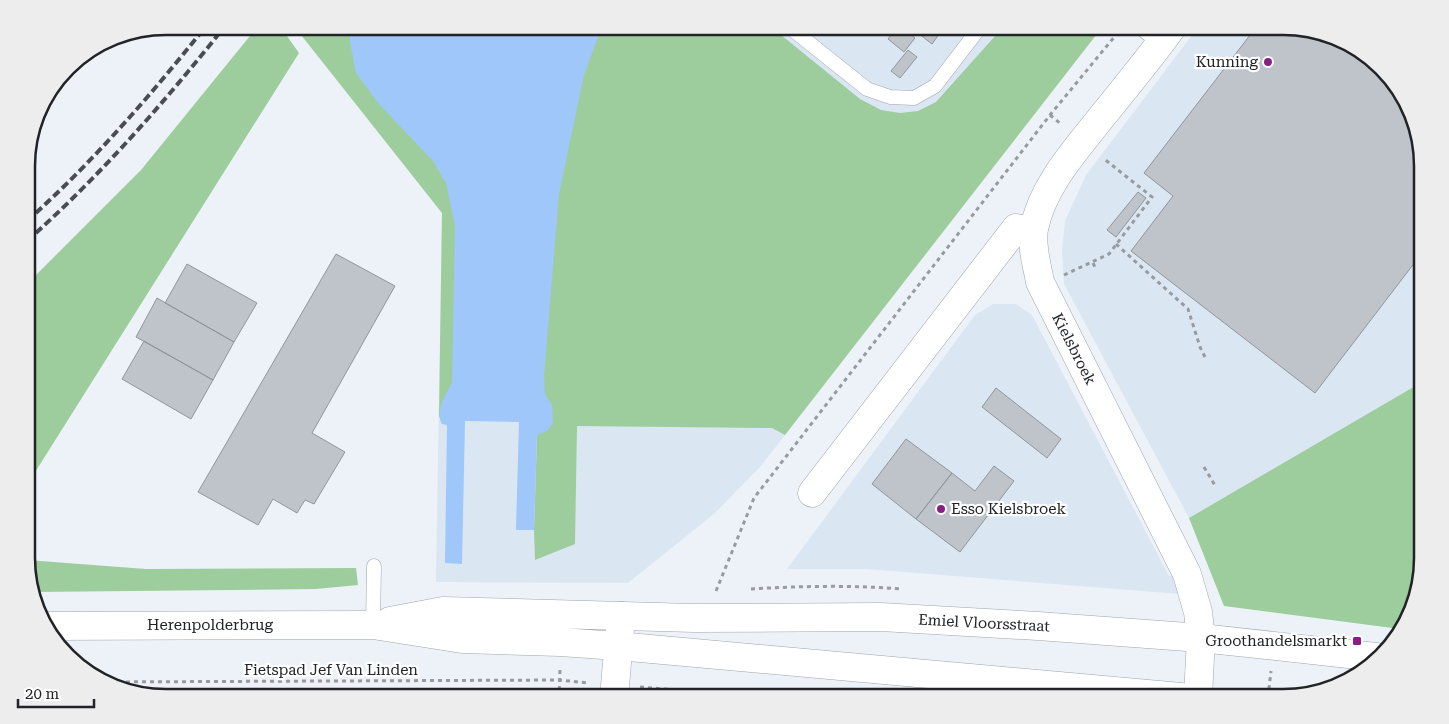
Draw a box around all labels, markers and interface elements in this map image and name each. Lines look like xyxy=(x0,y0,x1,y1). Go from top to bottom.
place label: Kunning xyxy=(1196,53,1258,71)
marker: Kunning xyxy=(1262,56,1274,68)
street label: Kielsbroek xyxy=(1048,310,1100,388)
place label: Esso Kielsbroek xyxy=(951,500,1066,518)
marker: Esso Kielsbroek xyxy=(935,503,947,515)
street label: Emiel Vloorsstraat xyxy=(918,611,1051,635)
street label: Herenpolderbrug xyxy=(147,616,273,634)
place label: Groothandelsmarkt xyxy=(1205,632,1347,650)
marker: Groothandelsmarkt xyxy=(1351,635,1363,647)
street label: Fietspad Jef Van Linden xyxy=(244,661,418,679)
scale bar xyxy=(18,676,94,708)
text: 20 m xyxy=(25,685,60,703)

